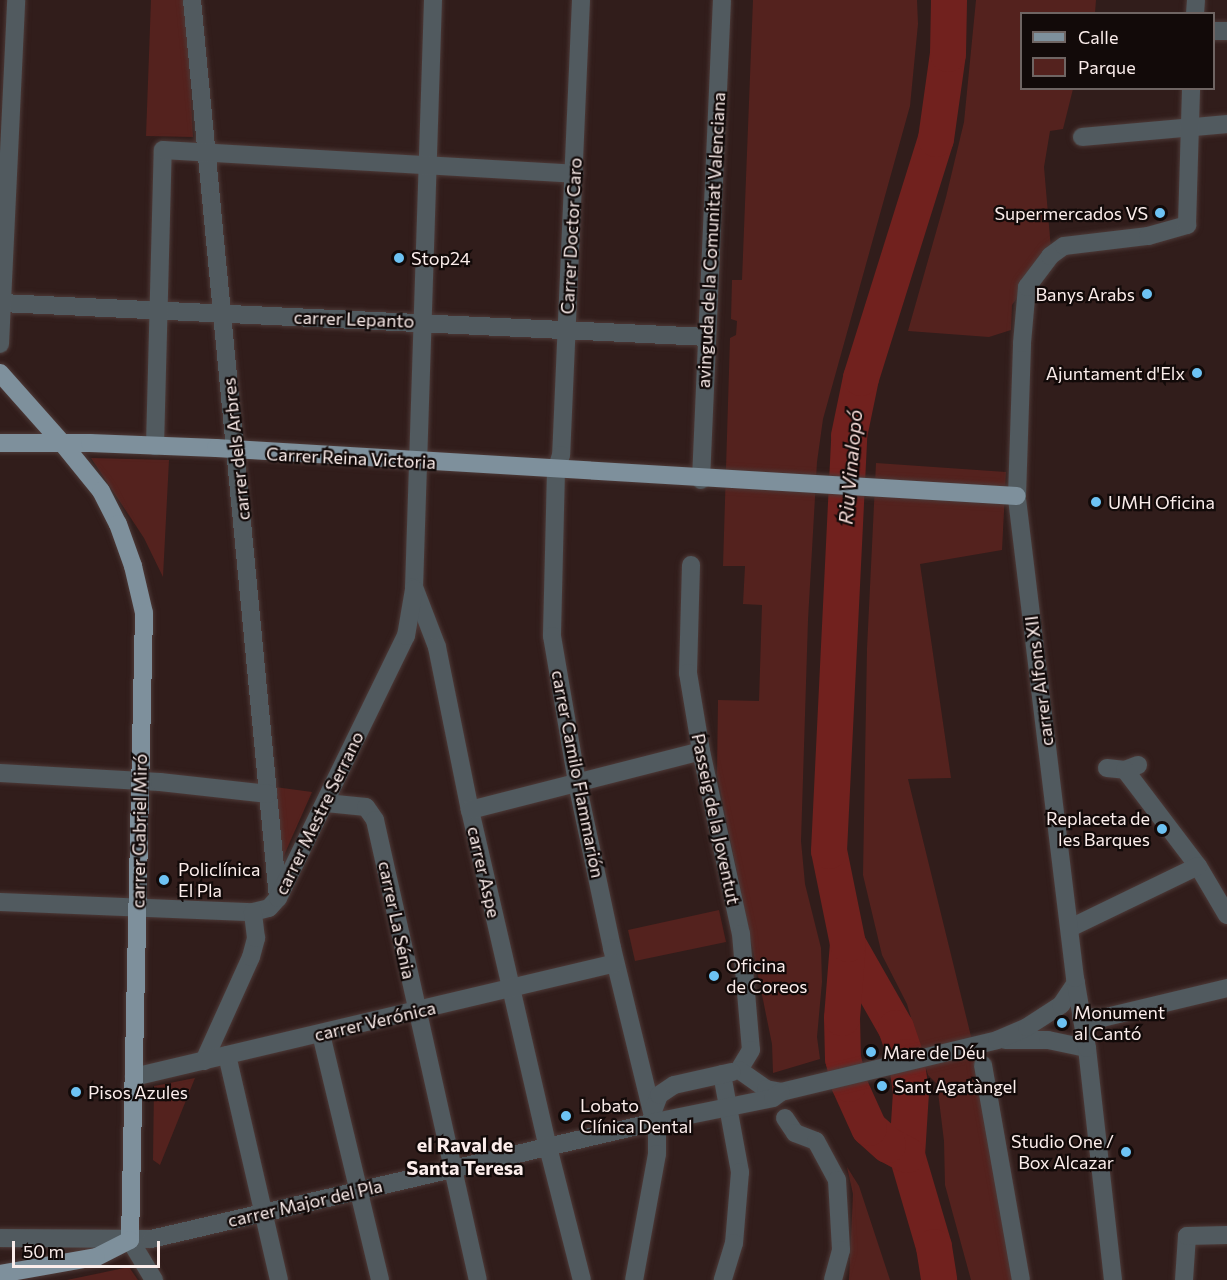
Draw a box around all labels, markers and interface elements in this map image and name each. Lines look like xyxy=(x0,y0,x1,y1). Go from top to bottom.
legend xyxy=(1020,12,1215,90)
text: Calle xyxy=(1078,26,1118,48)
text: Parque xyxy=(1078,56,1136,78)
street label: avinguda de la Comunitat Valenciana xyxy=(692,91,730,389)
street label: Carrer Doctor Caro xyxy=(556,157,586,315)
place label: Supermercados VS xyxy=(995,202,1148,224)
marker: Supermercados VS xyxy=(1153,206,1167,220)
place label: Stop24 xyxy=(411,247,470,269)
marker: Stop24 xyxy=(392,251,406,265)
place label: Banys Arabs xyxy=(1036,283,1135,305)
marker: Banys Arabs xyxy=(1140,287,1154,301)
street label: carrer Lepanto xyxy=(293,306,415,332)
place label: Ajuntament d'Elx xyxy=(1046,362,1185,384)
marker: Ajuntament d'Elx xyxy=(1190,366,1204,380)
street label: carrer dels Arbres xyxy=(218,377,254,521)
water label: Riu Vinalopó xyxy=(833,409,867,525)
street label: Carrer Reina Victoria xyxy=(266,443,436,473)
place label: UMH Oficina xyxy=(1108,491,1215,513)
marker: UMH Oficina xyxy=(1089,495,1103,509)
street label: carrer Alfons XII xyxy=(1020,615,1058,747)
street label: carrer Camilo Flammarión xyxy=(547,668,609,880)
street label: carrer Mestre Serrano xyxy=(270,728,368,898)
street label: Passeig de la Joventut xyxy=(687,731,745,907)
street label: carrer Gabriel Miró xyxy=(127,754,151,908)
place label: Replaceta de les Barques xyxy=(1046,808,1150,850)
marker: Replaceta de les Barques xyxy=(1155,822,1169,836)
street label: carrer Aspe xyxy=(463,824,505,920)
place label: Policlínica El Pla xyxy=(178,859,260,902)
street label: carrer La Sénia xyxy=(374,859,420,981)
marker: Policlínica El Pla xyxy=(155,871,173,889)
place label: Oficina de Coreos xyxy=(726,955,808,998)
marker: Oficina de Coreos xyxy=(707,969,721,983)
street label: carrer Verónica xyxy=(312,997,438,1045)
place label: Monument al Cantó xyxy=(1074,1002,1165,1044)
marker: Monument al Cantó xyxy=(1055,1016,1069,1030)
place label: Mare de Déu xyxy=(883,1041,985,1063)
marker: Mare de Déu xyxy=(864,1045,878,1059)
place label: Sant Agatàngel xyxy=(894,1075,1017,1097)
marker: Sant Agatàngel xyxy=(875,1079,889,1093)
place label: Pisos Azules xyxy=(88,1081,188,1103)
marker: Pisos Azules xyxy=(69,1085,83,1099)
place label: Lobato Clínica Dental xyxy=(580,1095,693,1138)
marker: Lobato Clínica Dental xyxy=(557,1107,575,1125)
place label: Studio One / Box Alcazar xyxy=(1011,1131,1114,1174)
district label: el Raval de Santa Teresa xyxy=(406,1133,524,1180)
marker: Studio One / Box Alcazar xyxy=(1119,1145,1133,1159)
street label: carrer Major del Pla xyxy=(226,1175,384,1231)
scale bar xyxy=(15,1229,164,1267)
text: 50 m xyxy=(23,1240,64,1262)

